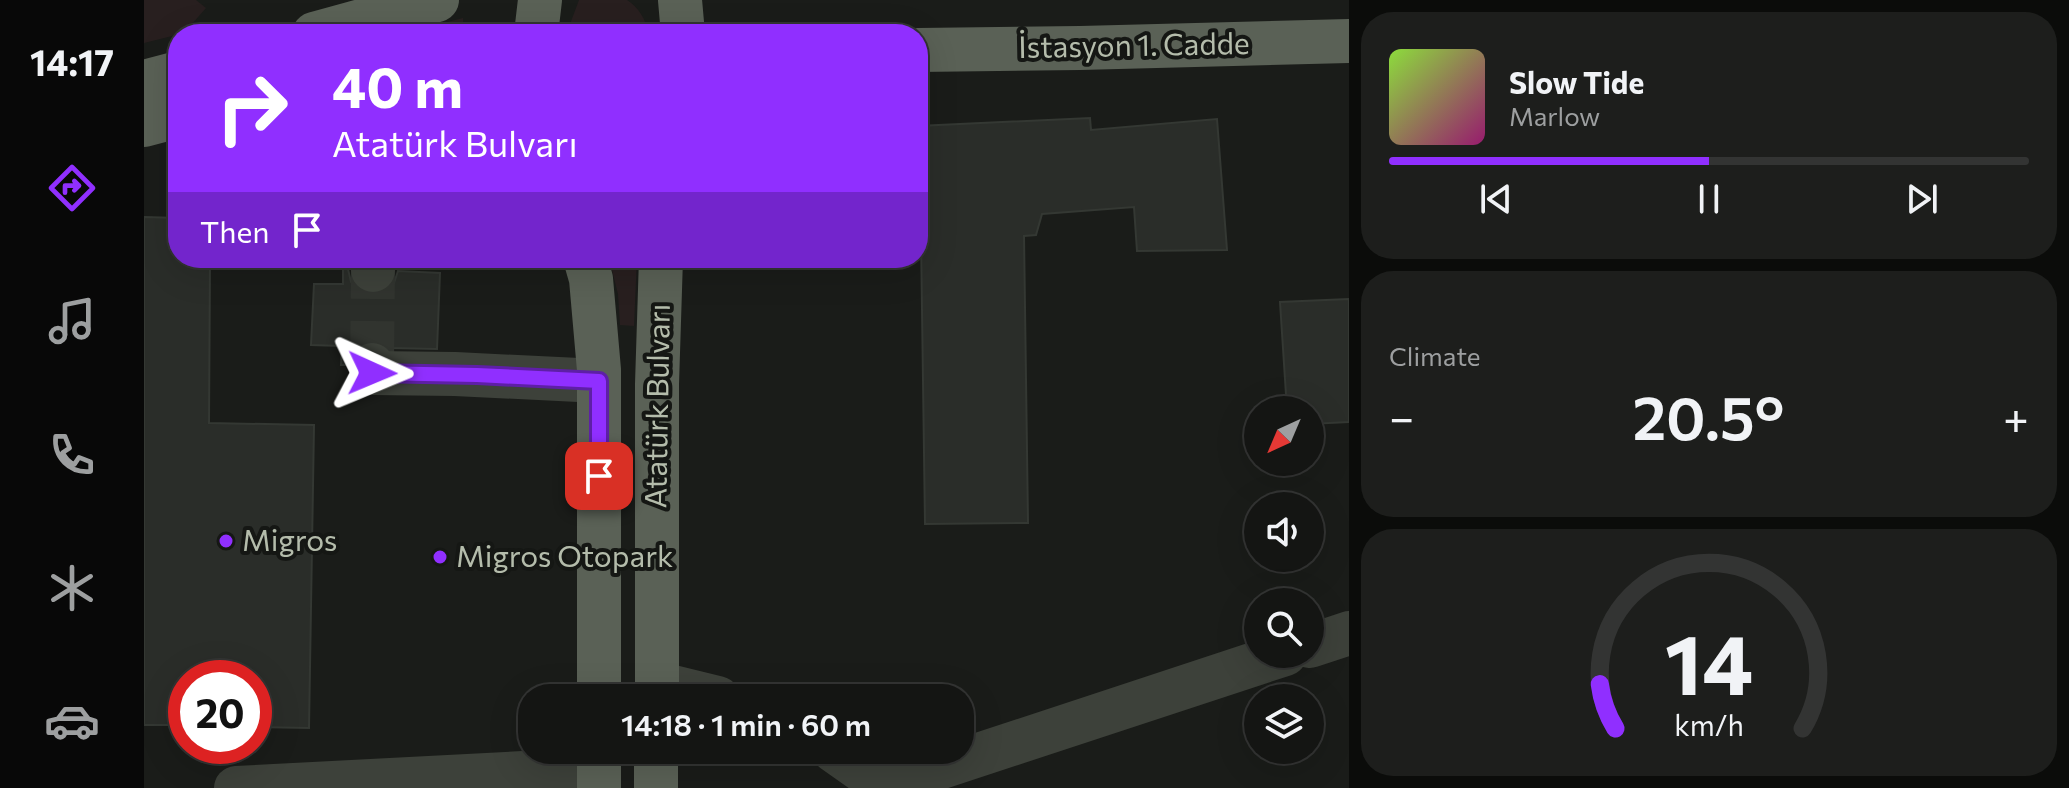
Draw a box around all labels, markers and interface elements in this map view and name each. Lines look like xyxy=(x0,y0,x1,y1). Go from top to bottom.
street label: İstasyon 1. Cadde xyxy=(1018,23,1250,64)
text: 14:17 xyxy=(30,39,114,83)
text: 40 m xyxy=(332,51,463,120)
icon: right xyxy=(200,56,304,160)
text: Slow Tide xyxy=(1509,63,1644,100)
text: Marlow xyxy=(1509,100,1600,131)
text: Atatürk Bulvarı xyxy=(332,120,578,164)
icon: directions xyxy=(44,160,100,216)
icon: previous xyxy=(1474,177,1518,221)
icon: pause xyxy=(1687,177,1731,221)
icon: next xyxy=(1900,177,1944,221)
icon: arrive xyxy=(285,208,329,252)
text: Then xyxy=(200,212,269,249)
icon: music xyxy=(44,293,100,349)
street label: Atatürk Bulvarı xyxy=(635,303,676,509)
position arrow xyxy=(330,331,414,415)
text: Climate xyxy=(1389,340,1481,371)
text: 20.5° xyxy=(1633,379,1785,452)
text: − xyxy=(1389,389,1414,443)
text: + xyxy=(2003,389,2029,443)
north arrow xyxy=(1244,396,1324,476)
map controls xyxy=(1244,396,1324,764)
icon: phone xyxy=(44,427,100,483)
pin xyxy=(565,442,633,510)
icon: arrive xyxy=(577,454,621,498)
button: sound xyxy=(1244,492,1324,572)
place label: Migros xyxy=(242,520,337,557)
marker: Migros xyxy=(217,532,235,550)
place label: Migros Otopark xyxy=(456,536,673,573)
marker: Migros Otopark xyxy=(431,548,449,566)
icon: climate xyxy=(44,560,100,616)
button: search xyxy=(1244,588,1324,668)
text: 14 xyxy=(1665,609,1753,711)
speed limit sign: 20 xyxy=(168,660,272,764)
button: layers xyxy=(1244,684,1324,764)
icon: car xyxy=(44,693,100,749)
text: 14:18 · 1 min · 60 m xyxy=(621,705,871,742)
text: km/h xyxy=(1674,707,1744,742)

